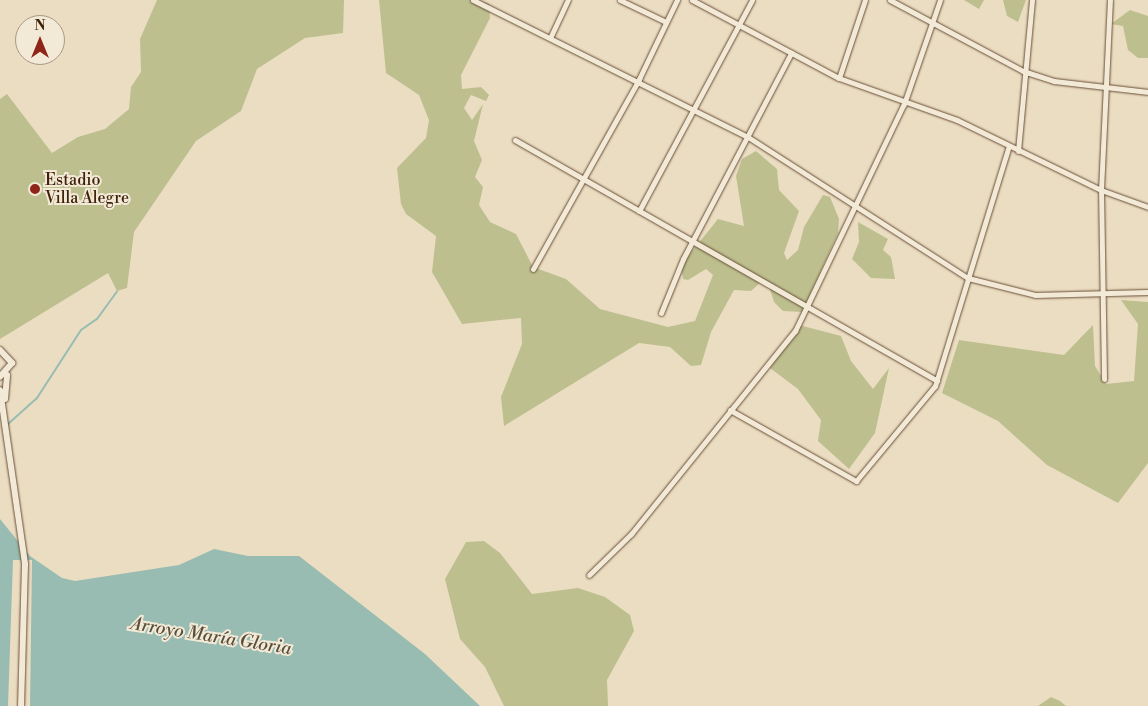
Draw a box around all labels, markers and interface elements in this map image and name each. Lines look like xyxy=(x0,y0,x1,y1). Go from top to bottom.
north arrow xyxy=(15,15,65,65)
text: N xyxy=(34,17,46,35)
place label: Estadio Villa Alegre xyxy=(45,170,129,208)
marker: Estadio Villa Alegre xyxy=(29,183,41,195)
water label: Arroyo María Gloria xyxy=(129,614,293,660)

